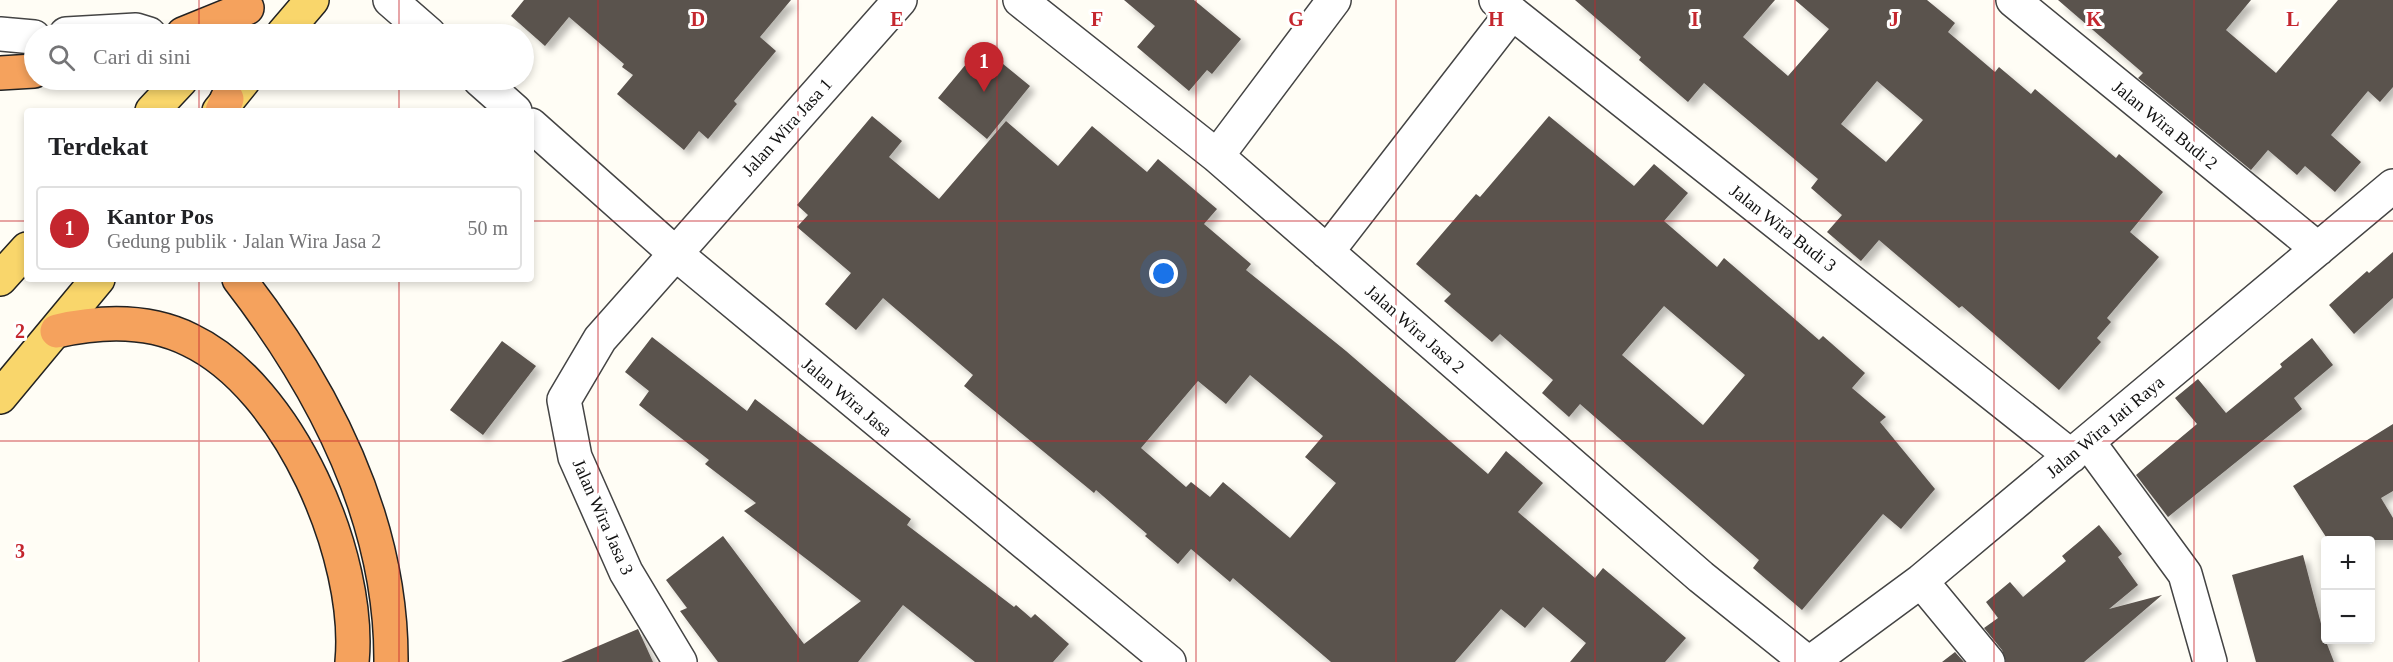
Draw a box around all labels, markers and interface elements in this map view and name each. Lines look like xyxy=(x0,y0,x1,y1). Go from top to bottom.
text: D xyxy=(691,8,705,30)
text: E xyxy=(890,8,904,30)
text: F xyxy=(1091,8,1103,30)
text: G xyxy=(1288,8,1304,30)
text: H xyxy=(1488,8,1504,30)
text: I xyxy=(1691,8,1699,30)
text: J xyxy=(1889,8,1899,30)
text: K xyxy=(2086,8,2102,30)
text: L xyxy=(2286,8,2300,30)
search box xyxy=(24,24,534,90)
icon: search xyxy=(45,41,78,74)
pin: 1 xyxy=(964,42,1004,92)
text: Cari di sini xyxy=(93,44,191,69)
street label: Jalan Wira Jasa 1 xyxy=(738,74,836,180)
street label: Jalan Wira Budi 2 xyxy=(2108,77,2222,173)
text: Terdekat xyxy=(48,132,148,161)
street label: Jalan Wira Budi 3 xyxy=(1726,180,1840,276)
text: Kantor Pos xyxy=(107,204,214,229)
text: 1 xyxy=(65,217,75,239)
text: 50 m xyxy=(467,217,508,239)
text: Gedung publik · Jalan Wira Jasa 2 xyxy=(107,230,381,252)
your location xyxy=(1149,259,1178,288)
street label: Jalan Wira Jasa 2 xyxy=(1361,281,1469,377)
text: 2 xyxy=(15,320,25,342)
street label: Jalan Wira Jasa xyxy=(798,354,896,440)
street label: Jalan Wira Jati Raya xyxy=(2042,372,2168,482)
street label: Jalan Wira Jasa 3 xyxy=(569,456,637,578)
map controls xyxy=(2321,536,2375,644)
button: + xyxy=(2321,536,2375,590)
text: 3 xyxy=(15,540,25,562)
button: − xyxy=(2321,590,2375,644)

